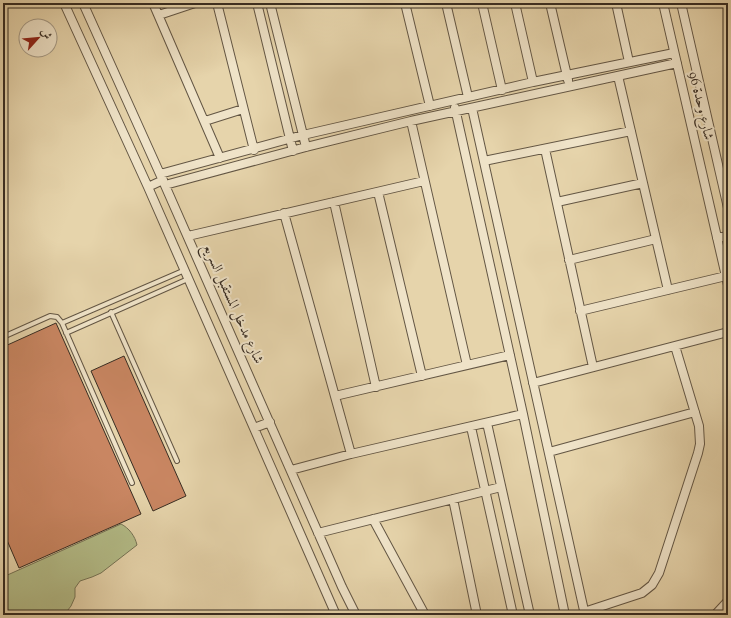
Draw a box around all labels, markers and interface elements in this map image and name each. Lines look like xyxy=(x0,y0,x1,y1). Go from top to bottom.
north arrow xyxy=(18,18,58,58)
text: ش xyxy=(36,25,56,42)
street label: شارع وحدة 96 xyxy=(682,70,718,142)
street label: شارع مدخل المستقبل السريع xyxy=(195,241,268,368)

